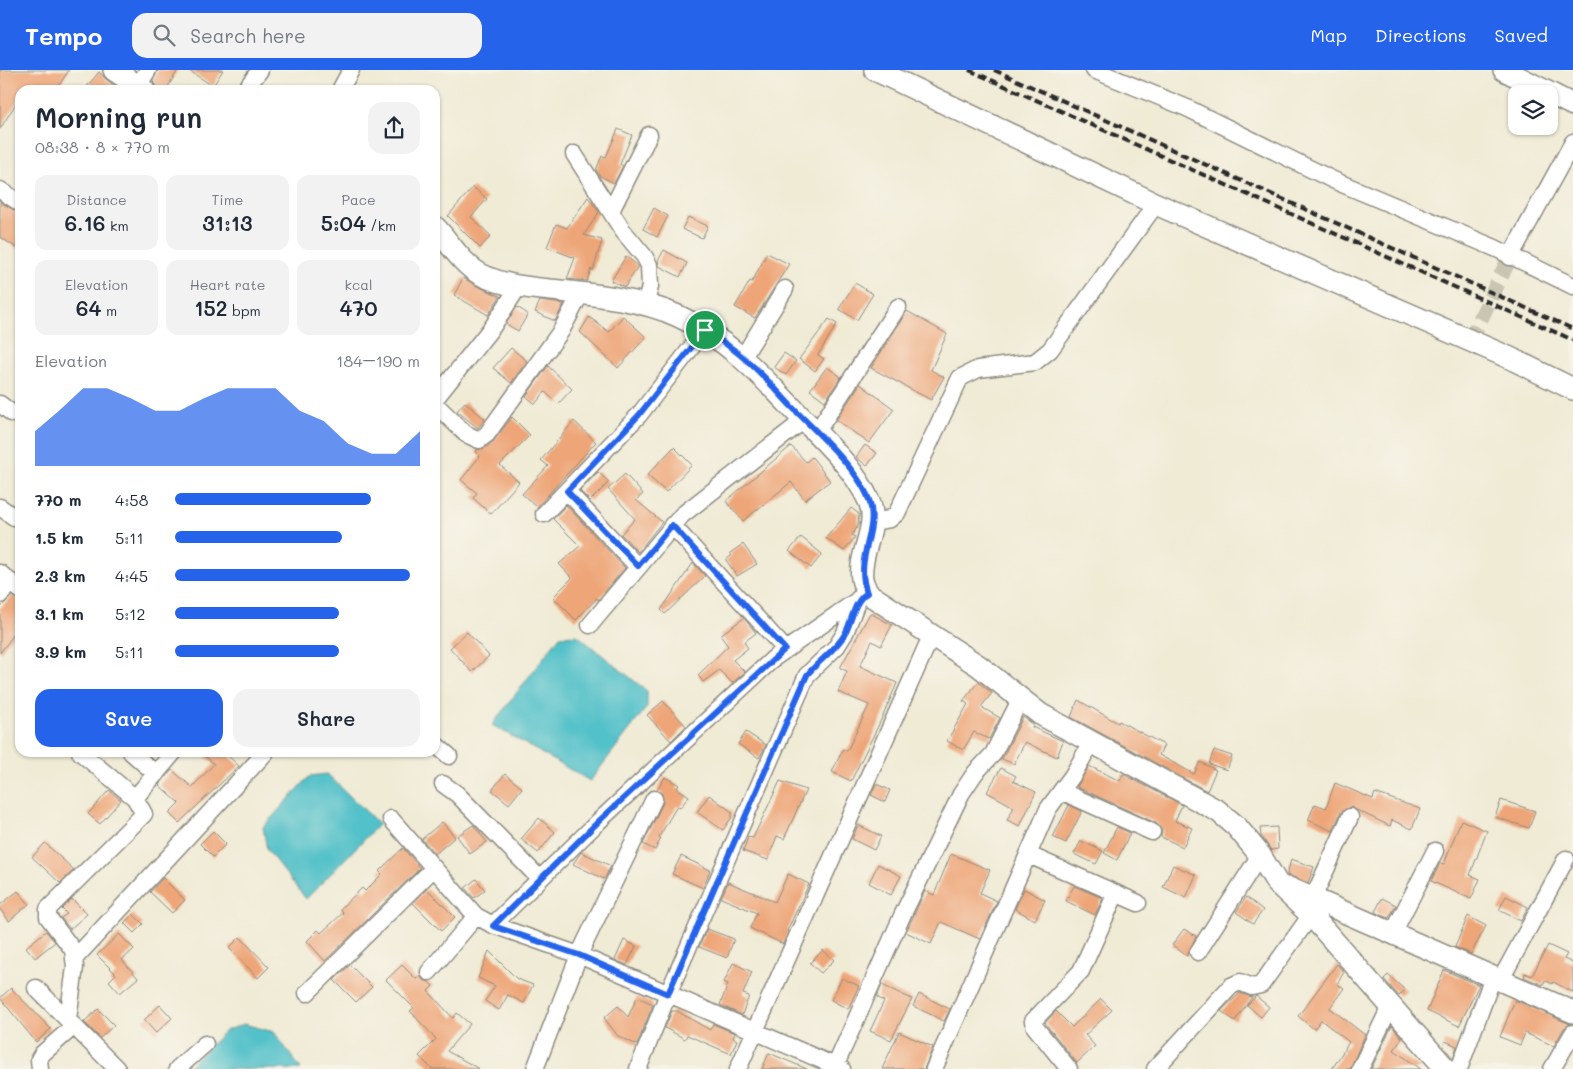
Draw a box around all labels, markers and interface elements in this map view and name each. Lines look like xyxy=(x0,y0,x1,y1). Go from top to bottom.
search box xyxy=(132,13,482,58)
text: Tempo xyxy=(25,20,102,51)
icon: search xyxy=(150,21,178,49)
text: Search here xyxy=(190,23,306,48)
text: Map xyxy=(1310,23,1347,47)
text: Directions xyxy=(1375,23,1467,47)
text: Saved xyxy=(1495,23,1548,47)
map controls xyxy=(1508,85,1558,135)
button: layers xyxy=(1508,85,1558,135)
text: Morning run xyxy=(35,99,202,135)
button: share xyxy=(368,102,420,154)
text: 08:38 · 8 × 770 m xyxy=(35,136,170,157)
text: Distance xyxy=(66,190,127,209)
text: Time xyxy=(212,190,243,209)
text: Pace xyxy=(341,190,376,209)
text: 6.16 xyxy=(64,209,106,236)
text: 31:13 xyxy=(202,209,253,236)
text: 5:04 xyxy=(321,209,366,236)
text: km xyxy=(106,216,129,235)
text: /km xyxy=(366,216,396,235)
text: Elevation xyxy=(65,275,128,294)
text: Heart rate xyxy=(190,275,265,294)
text: kcal xyxy=(345,275,372,294)
text: 64 xyxy=(76,294,102,321)
text: 152 xyxy=(194,294,228,321)
text: 470 xyxy=(340,294,378,321)
text: m xyxy=(102,301,117,320)
text: bpm xyxy=(228,301,261,320)
pin xyxy=(684,309,726,351)
icon: arrive xyxy=(691,316,719,344)
text: Elevation xyxy=(35,350,107,371)
text: 184–190 m xyxy=(336,350,420,371)
text: 770 m xyxy=(35,489,82,510)
text: 4:58 xyxy=(115,489,148,510)
text: 1.5 km xyxy=(35,527,83,548)
text: 5:11 xyxy=(115,527,144,548)
text: 2.3 km xyxy=(35,565,86,586)
text: 4:45 xyxy=(115,565,148,586)
text: 3.1 km xyxy=(35,603,84,624)
text: 5:12 xyxy=(115,603,145,624)
text: 3.9 km xyxy=(35,641,86,662)
text: 5:11 xyxy=(115,641,144,662)
button: Save xyxy=(35,689,223,747)
button: Share xyxy=(233,689,420,747)

